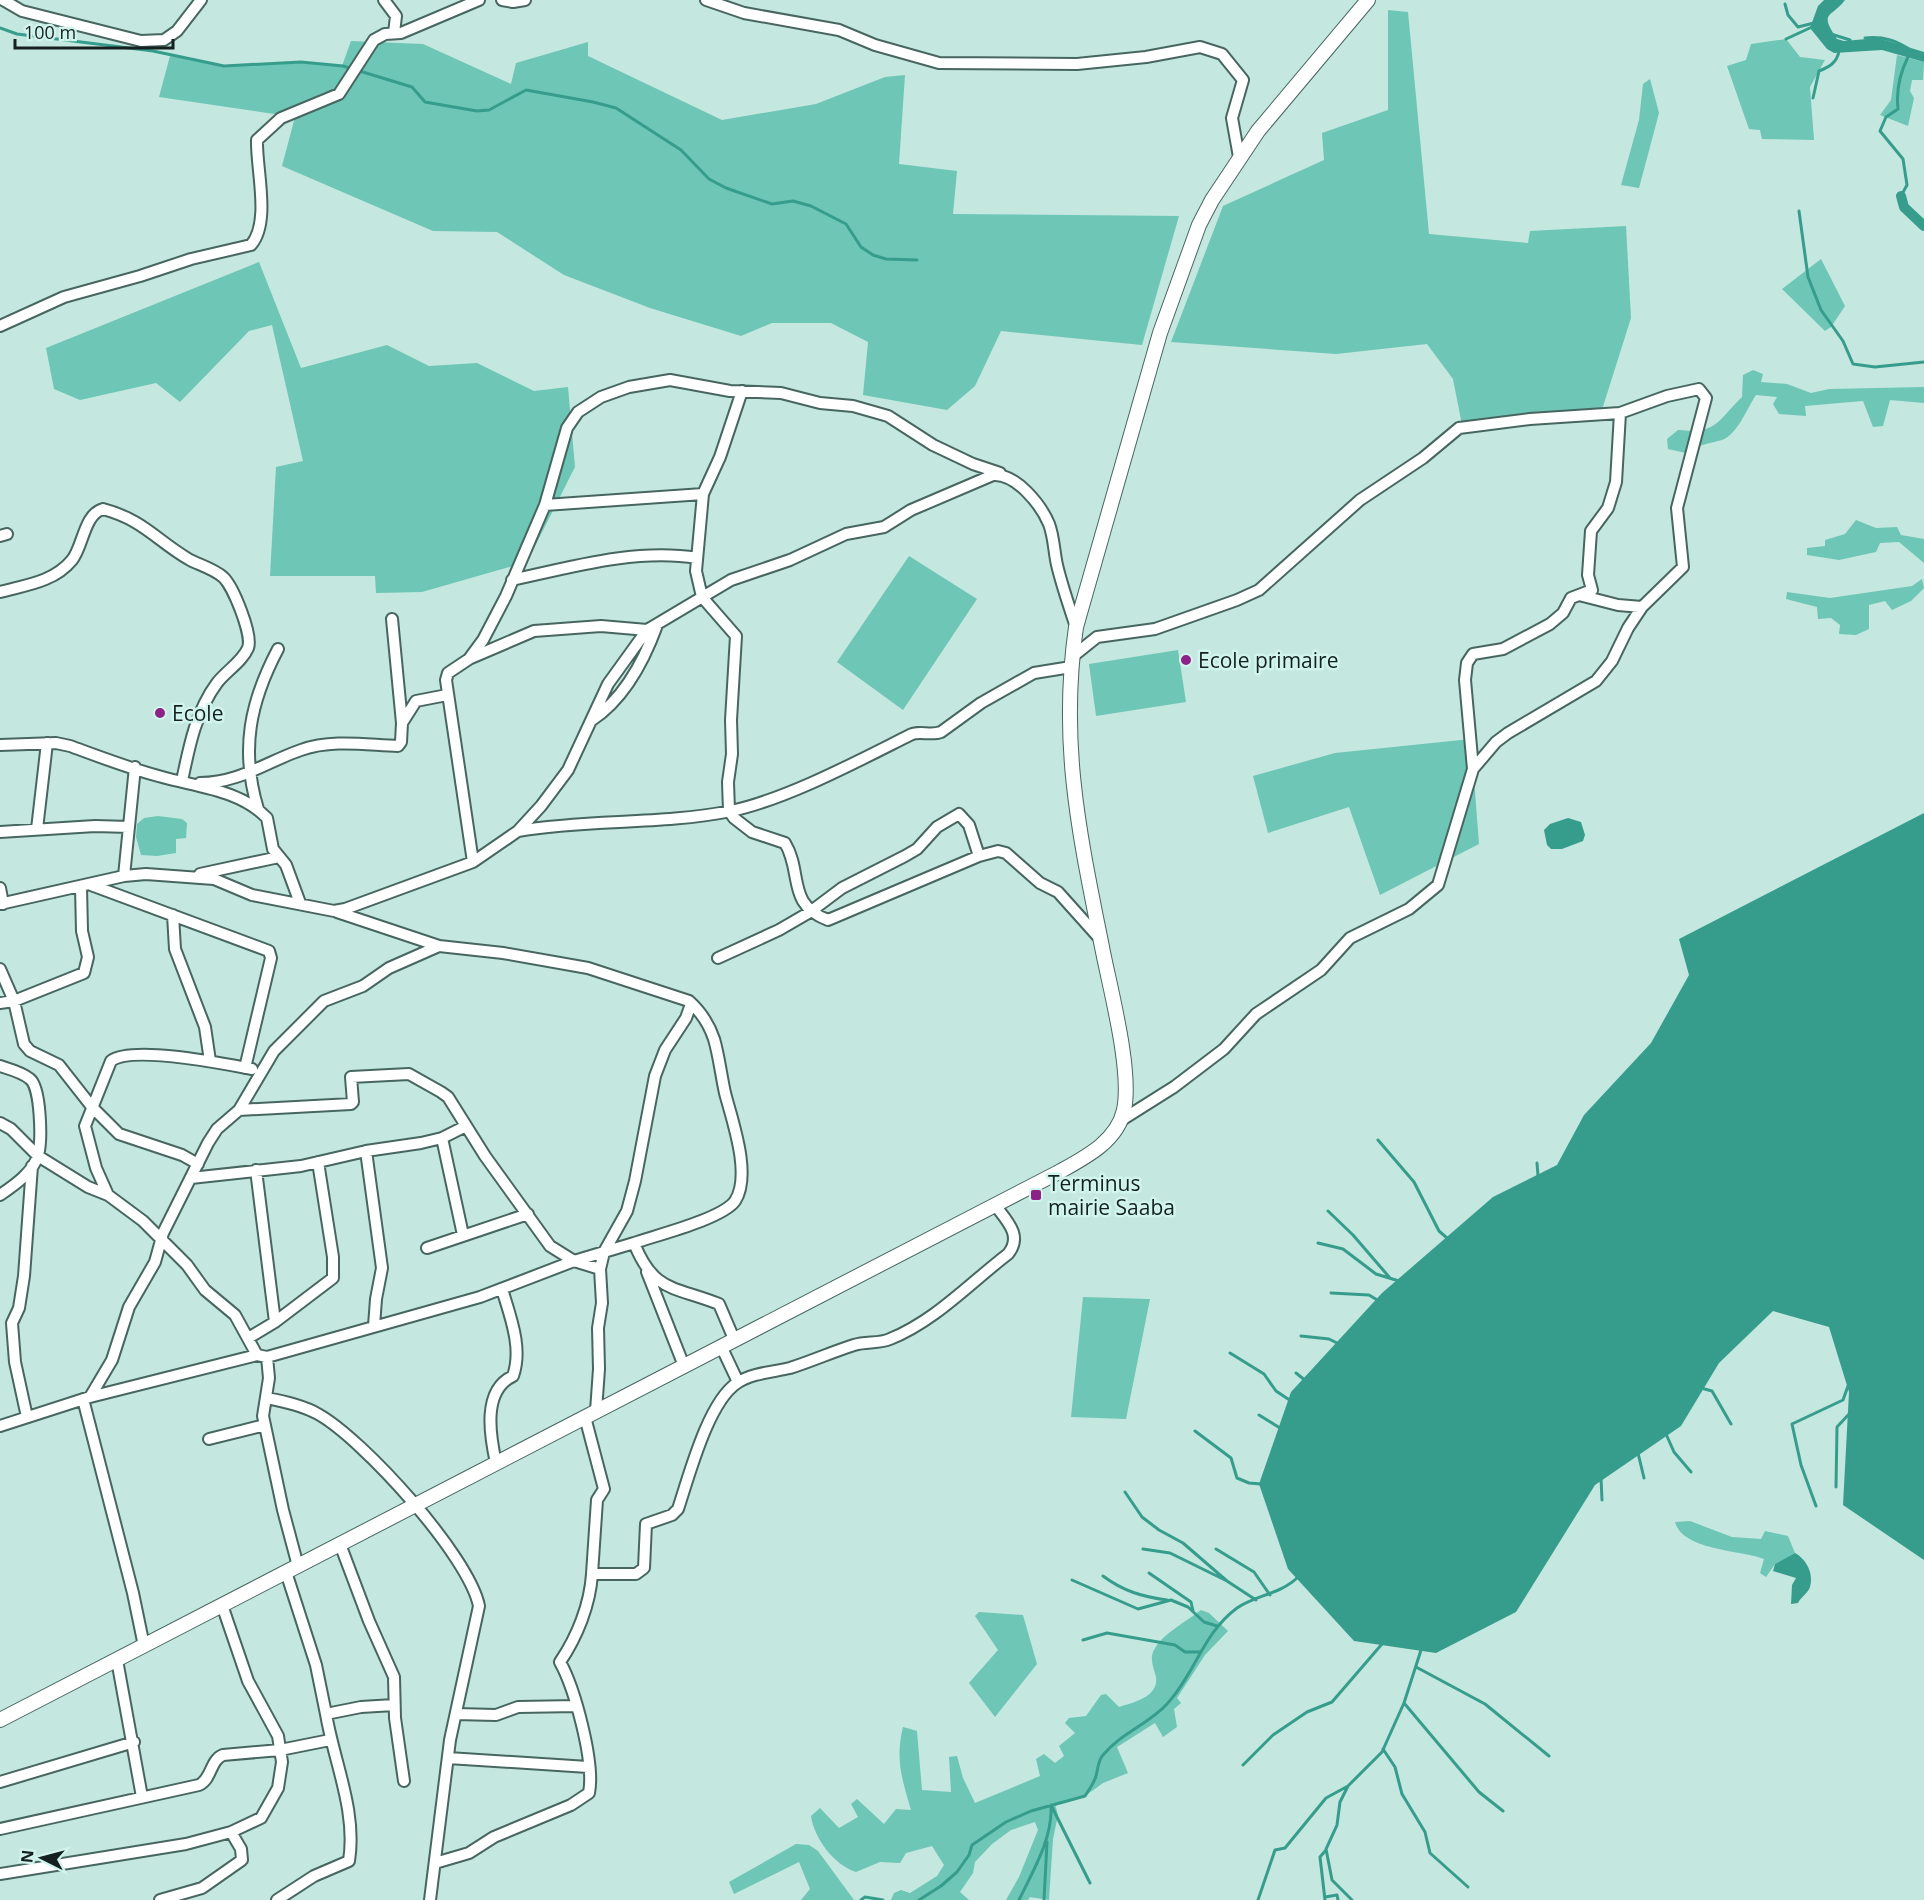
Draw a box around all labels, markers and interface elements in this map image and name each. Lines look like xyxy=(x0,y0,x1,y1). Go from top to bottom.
scale bar xyxy=(15,12,172,50)
text: 100 m xyxy=(24,20,76,44)
place label: Ecole primaire xyxy=(1198,646,1338,674)
marker: Ecole primaire xyxy=(1179,653,1193,667)
place label: Ecole xyxy=(172,699,223,727)
marker: Ecole xyxy=(153,706,167,720)
place label: Terminus mairie Saaba xyxy=(1048,1169,1175,1221)
marker: Terminus mairie Saaba xyxy=(1029,1188,1043,1202)
north arrow xyxy=(12,1828,72,1888)
text: N xyxy=(15,1849,39,1864)

